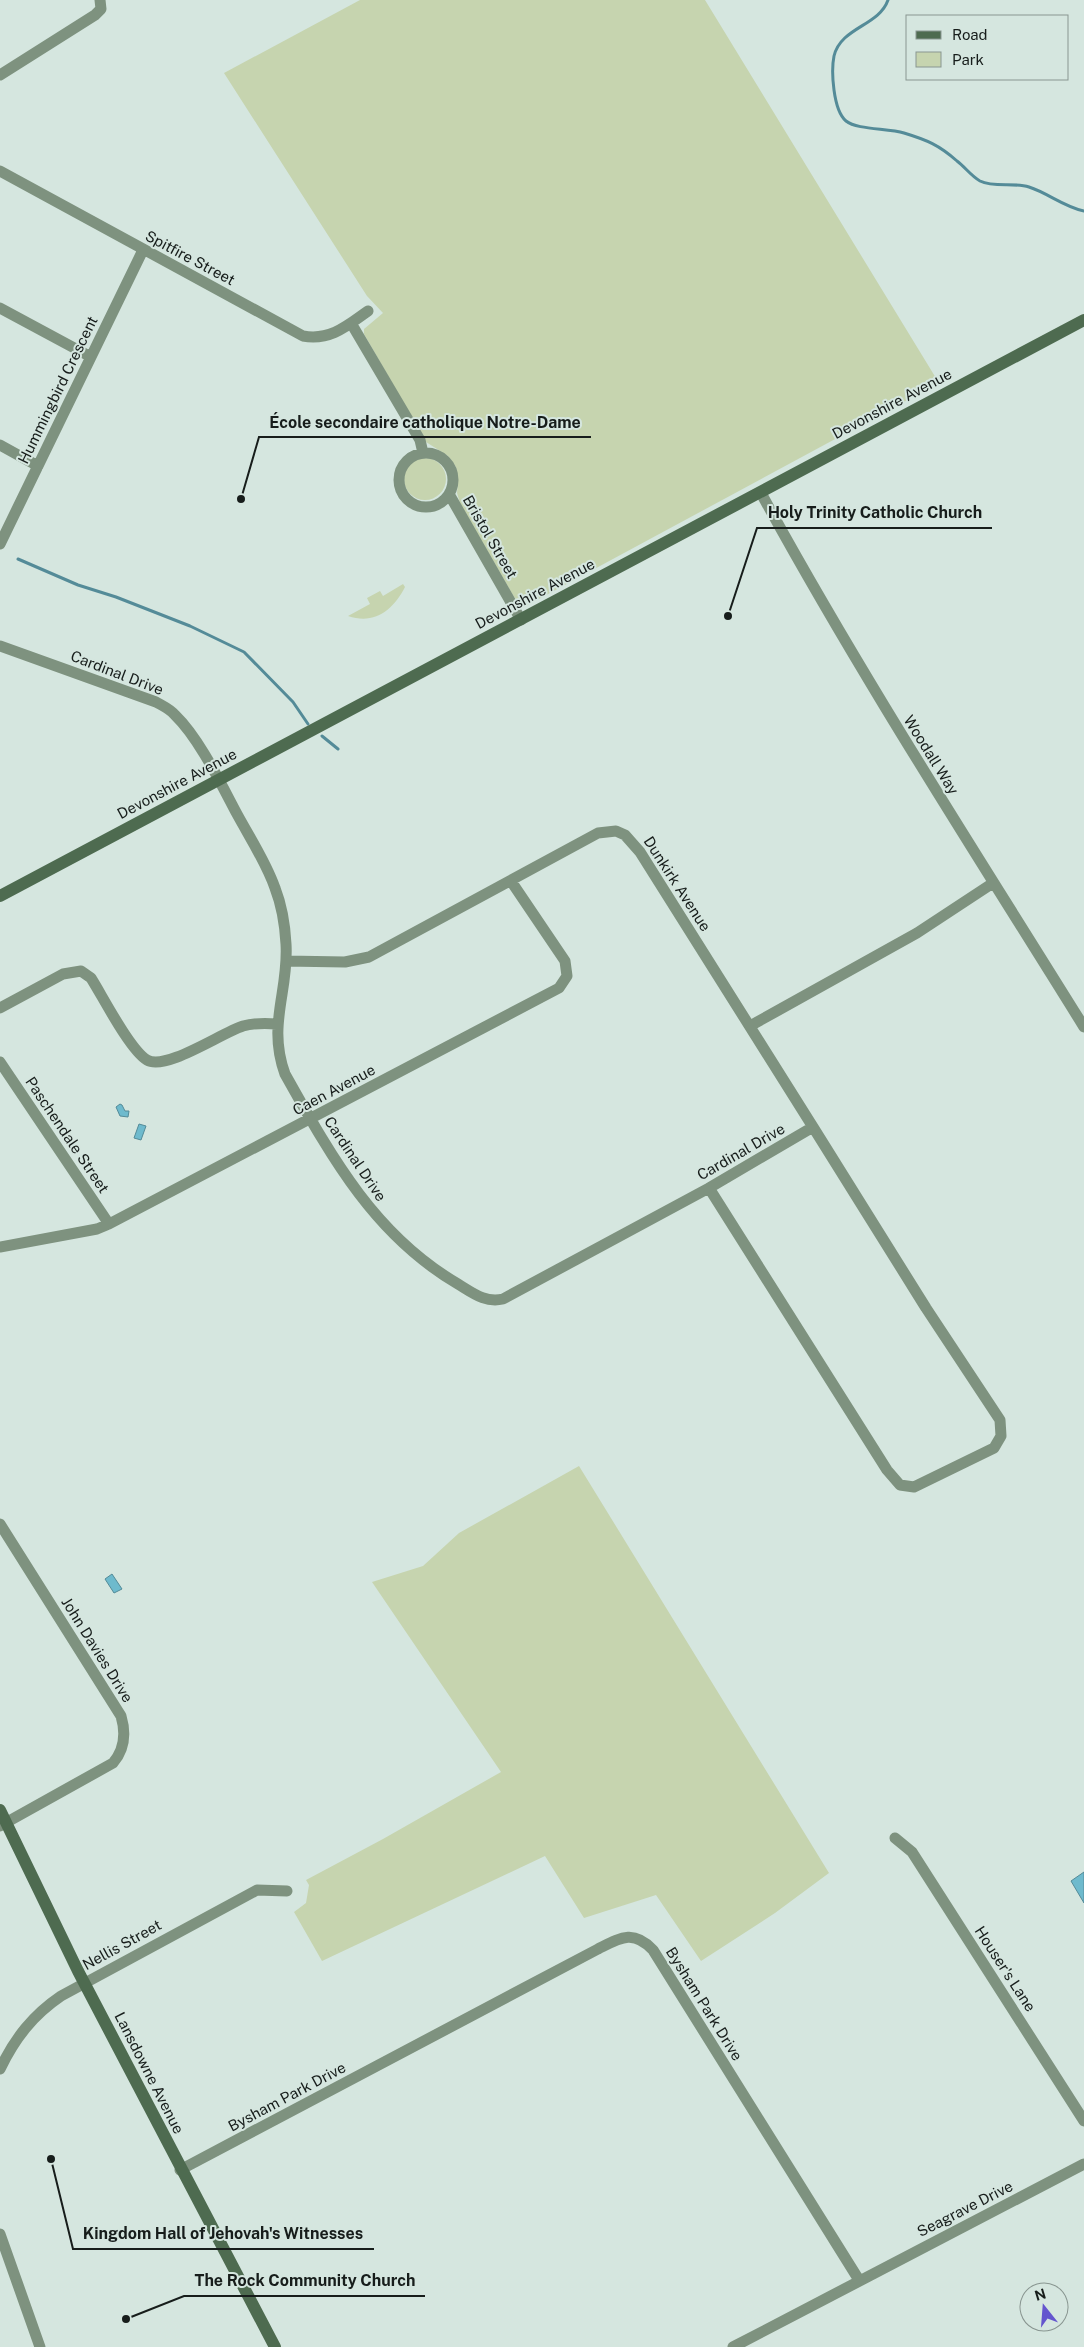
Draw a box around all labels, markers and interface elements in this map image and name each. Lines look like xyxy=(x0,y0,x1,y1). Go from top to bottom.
legend xyxy=(906,15,1069,80)
text: Road xyxy=(952,26,988,43)
text: Park xyxy=(952,51,984,68)
street label: Spitfire Street xyxy=(142,227,238,288)
street label: Hummingbird Crescent xyxy=(14,313,101,466)
street label: Devonshire Avenue xyxy=(829,365,954,442)
callout: École secondaire catholique Notre-Dame xyxy=(259,406,591,437)
text: École secondaire catholique Notre-Dame xyxy=(269,412,581,432)
street label: Bristol Street xyxy=(460,492,521,581)
callout: Holy Trinity Catholic Church xyxy=(757,497,992,528)
text: Holy Trinity Catholic Church xyxy=(768,503,982,522)
street label: Devonshire Avenue xyxy=(472,555,597,632)
street label: Cardinal Drive xyxy=(68,647,166,698)
street label: Woodall Way xyxy=(900,712,962,797)
street label: Devonshire Avenue xyxy=(114,745,239,822)
street label: Dunkirk Avenue xyxy=(640,833,714,934)
street label: Caen Avenue xyxy=(290,1061,378,1118)
street label: Paschendale Street xyxy=(22,1073,113,1196)
street label: Cardinal Drive xyxy=(321,1113,390,1204)
street label: Cardinal Drive xyxy=(694,1120,787,1183)
street label: John Davies Drive xyxy=(58,1594,137,1705)
street label: Nellis Street xyxy=(80,1916,164,1973)
street label: Houser's Lane xyxy=(972,1923,1039,2015)
street label: Bysham Park Drive xyxy=(663,1944,746,2064)
street label: Lansdowne Avenue xyxy=(111,2009,187,2136)
street label: Bysham Park Drive xyxy=(225,2058,348,2135)
street label: Seagrave Drive xyxy=(914,2177,1015,2240)
callout: Kingdom Hall of Jehovah's Witnesses xyxy=(73,2218,374,2249)
text: Kingdom Hall of Jehovah's Witnesses xyxy=(83,2224,363,2243)
callout: The Rock Community Church xyxy=(184,2265,425,2296)
text: The Rock Community Church xyxy=(195,2271,415,2290)
north arrow xyxy=(1019,2282,1069,2332)
text: N xyxy=(1033,2285,1048,2304)

